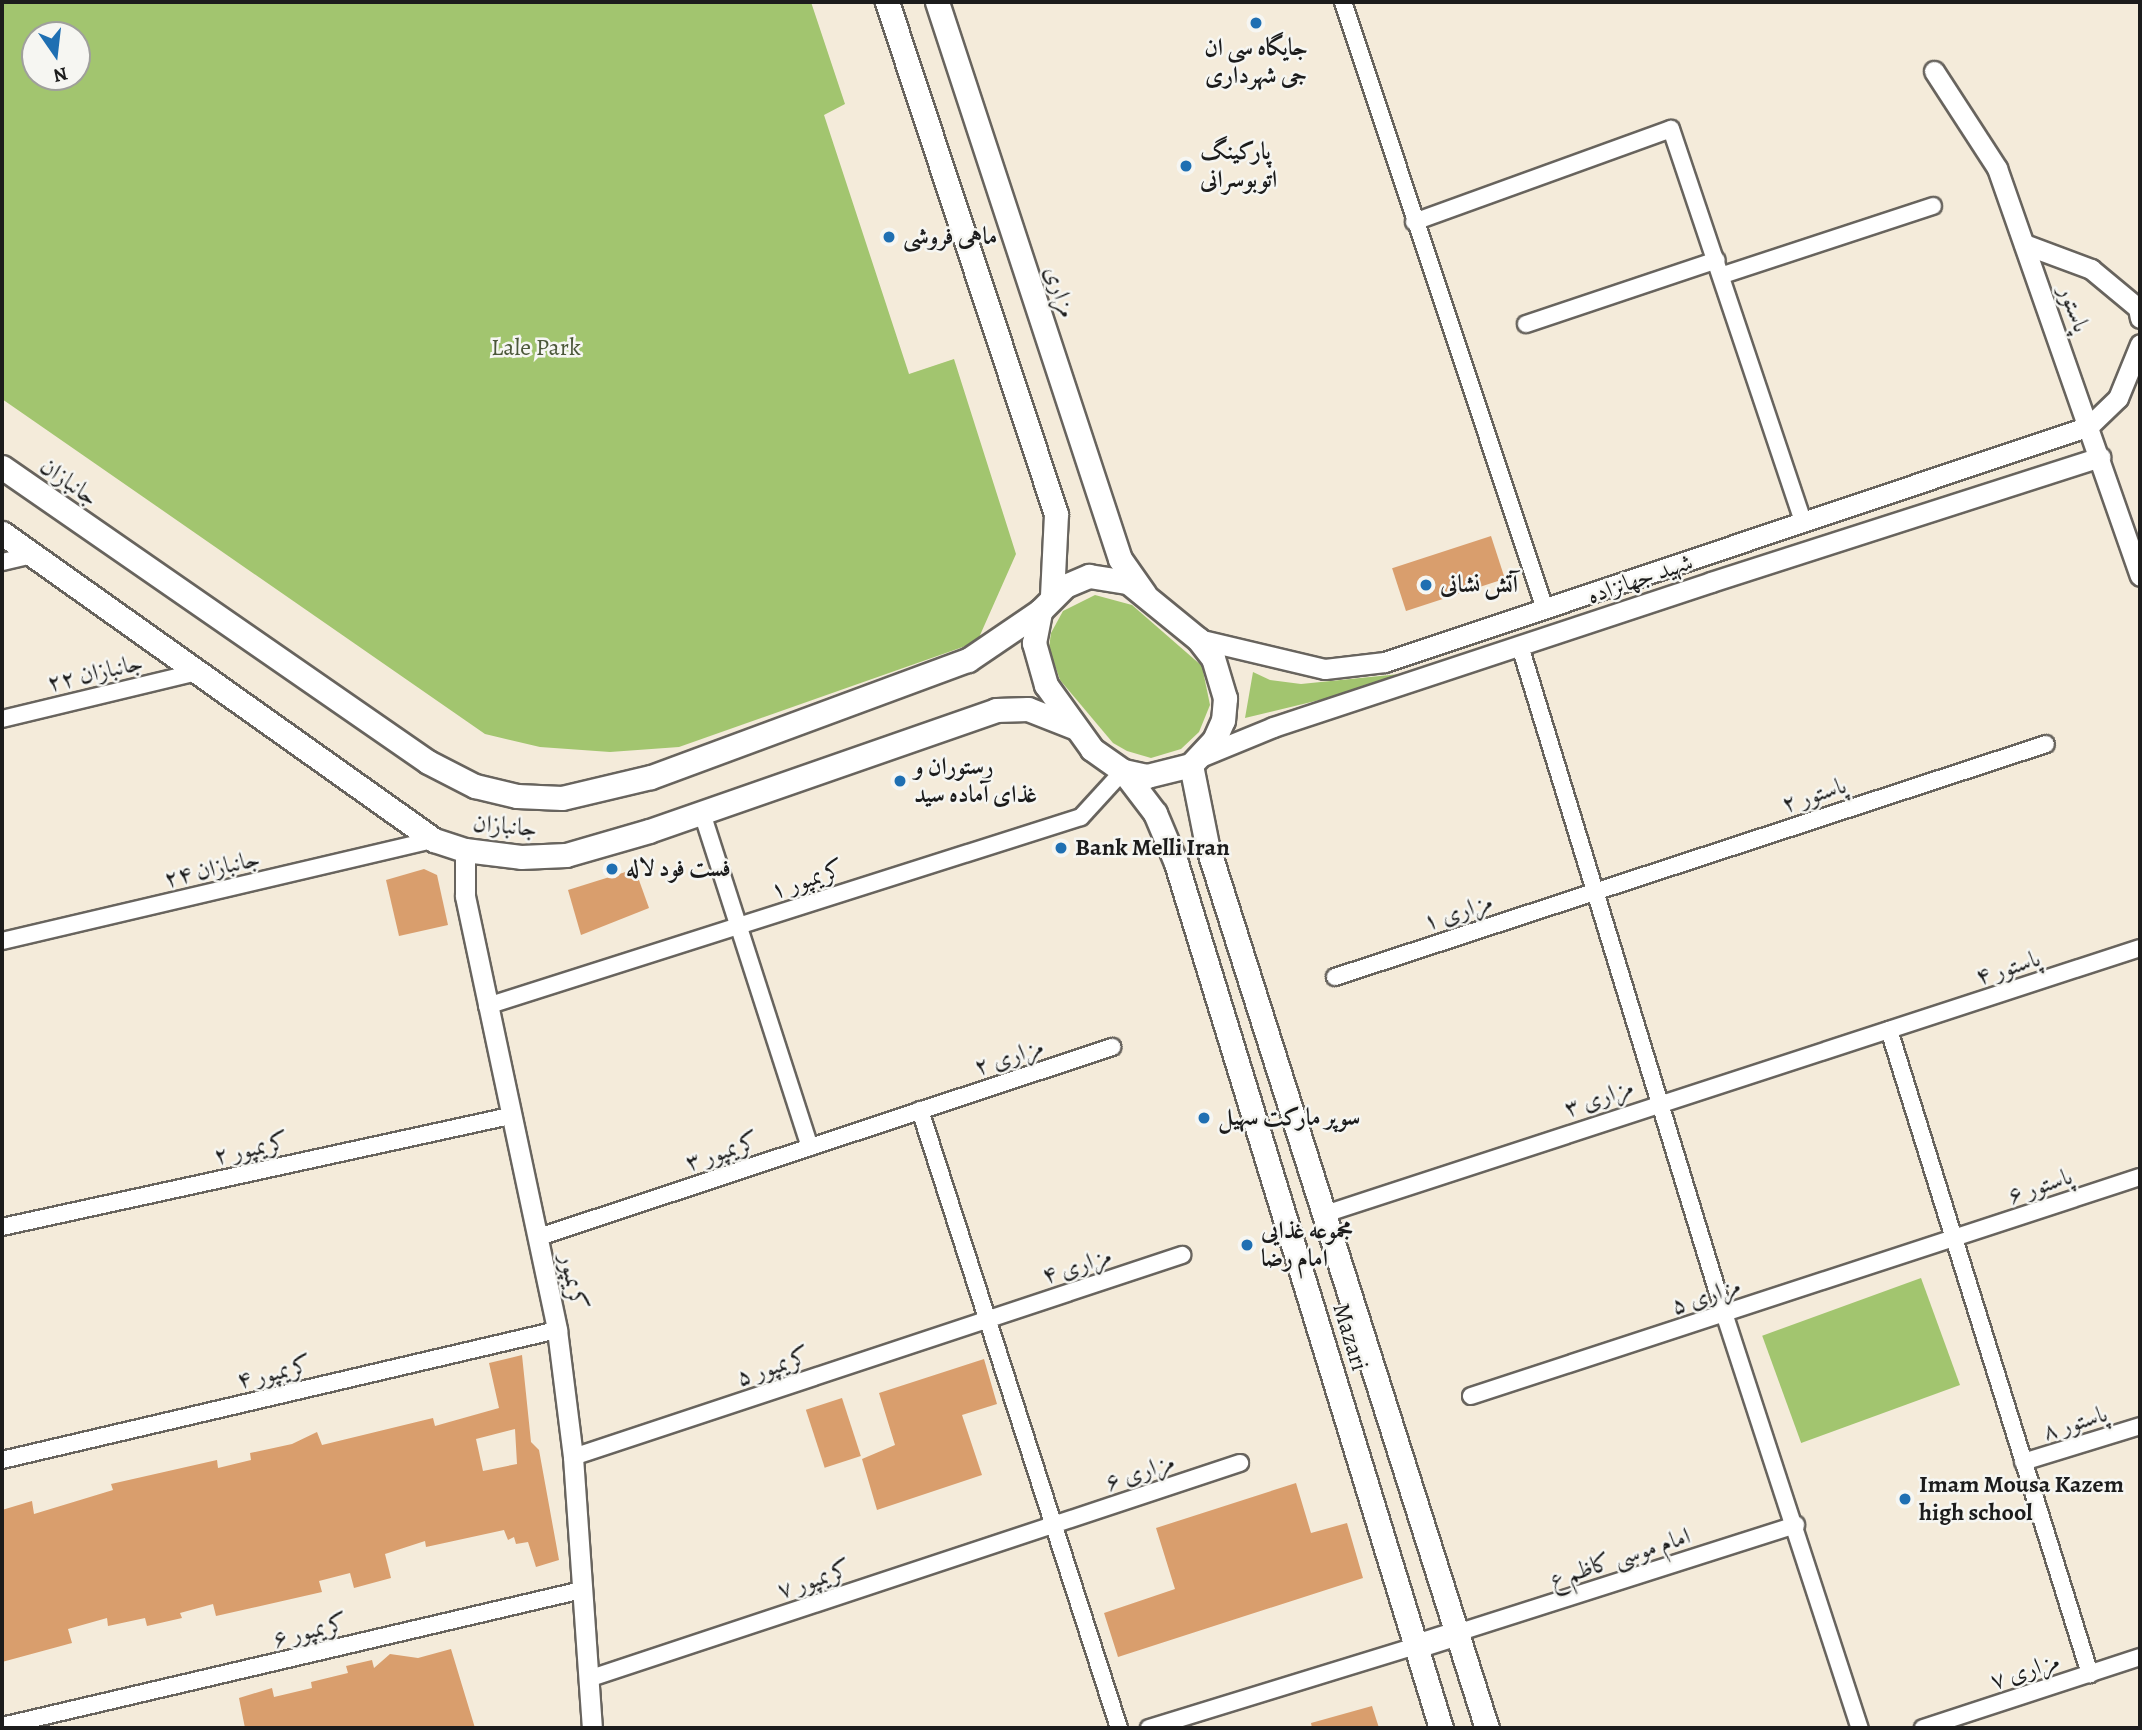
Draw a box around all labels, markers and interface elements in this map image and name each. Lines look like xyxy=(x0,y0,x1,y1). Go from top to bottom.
marker: جایگاه سی ان جی شهرداری xyxy=(1248,15,1264,31)
north arrow xyxy=(21,21,91,91)
place label: جایگاه سی ان جی شهرداری xyxy=(1204,34,1308,90)
text: N xyxy=(51,60,70,89)
place label: پارکینگ اتوبوسرانی xyxy=(1200,138,1277,194)
marker: پارکینگ اتوبوسرانی xyxy=(1178,158,1194,174)
place label: ماهی فروشی xyxy=(903,223,997,251)
marker: ماهی فروشی xyxy=(881,229,897,245)
street label: مزاری xyxy=(1038,262,1082,322)
street label: پاستور xyxy=(2052,282,2096,336)
park label: Lale Park xyxy=(491,334,581,362)
street label: جانبازان xyxy=(34,452,104,512)
street label: شهید جهانزاده xyxy=(1583,548,1697,610)
place label: آتش نشانی xyxy=(1440,571,1518,599)
marker: آتش نشانی xyxy=(1418,577,1434,593)
street label: جانبازان ۲۲ xyxy=(44,648,146,698)
place label: رستوران و غذای آماده سید xyxy=(914,753,1037,809)
street label: پاستور ۲ xyxy=(1778,771,1850,819)
marker: رستوران و غذای آماده سید xyxy=(892,773,908,789)
street label: جانبازان xyxy=(472,809,538,843)
place label: Bank Melli Iran xyxy=(1075,834,1230,862)
marker: Bank Melli Iran xyxy=(1053,840,1069,856)
street label: جانبازان ۲۴ xyxy=(161,844,263,894)
place label: فست فود لاله xyxy=(626,855,731,883)
street label: کریمپور ۱ xyxy=(767,855,847,905)
marker: فست فود لاله xyxy=(604,861,620,877)
street label: مزاری ۱ xyxy=(1420,887,1496,937)
street label: پاستور ۴ xyxy=(1972,944,2044,992)
street label: مزاری ۲ xyxy=(971,1032,1047,1082)
street label: مزاری ۳ xyxy=(1560,1073,1638,1123)
place label: سوپر مارکت سهیل xyxy=(1218,1104,1360,1132)
marker: سوپر مارکت سهیل xyxy=(1196,1110,1212,1126)
street label: کریمپور ۲ xyxy=(211,1127,291,1171)
street label: کریمپور ۳ xyxy=(682,1127,762,1177)
street label: پاستور ۶ xyxy=(2004,1162,2076,1210)
place label: مجموعه غذایی امام رضا xyxy=(1261,1217,1353,1273)
marker: مجموعه غذایی امام رضا xyxy=(1239,1237,1255,1253)
street label: مزاری ۴ xyxy=(1039,1241,1115,1291)
street label: کریمپور xyxy=(553,1252,593,1312)
street label: مزاری ۵ xyxy=(1668,1271,1744,1321)
street label: Mazari xyxy=(1326,1300,1374,1374)
street label: کریمپور ۵ xyxy=(733,1342,813,1392)
street label: کریمپور ۴ xyxy=(234,1351,314,1395)
street label: پاستور ۸ xyxy=(2039,1400,2111,1446)
street label: مزاری ۶ xyxy=(1102,1447,1178,1497)
place label: Imam Mousa Kazem high school xyxy=(1919,1471,2124,1527)
marker: Imam Mousa Kazem high school xyxy=(1897,1491,1913,1507)
street label: امام موسی کاظم ع xyxy=(1546,1522,1694,1594)
street label: کریمپور ۷ xyxy=(774,1555,854,1605)
street label: کریمپور ۶ xyxy=(270,1609,350,1653)
street label: مزاری ۷ xyxy=(1987,1646,2063,1696)

